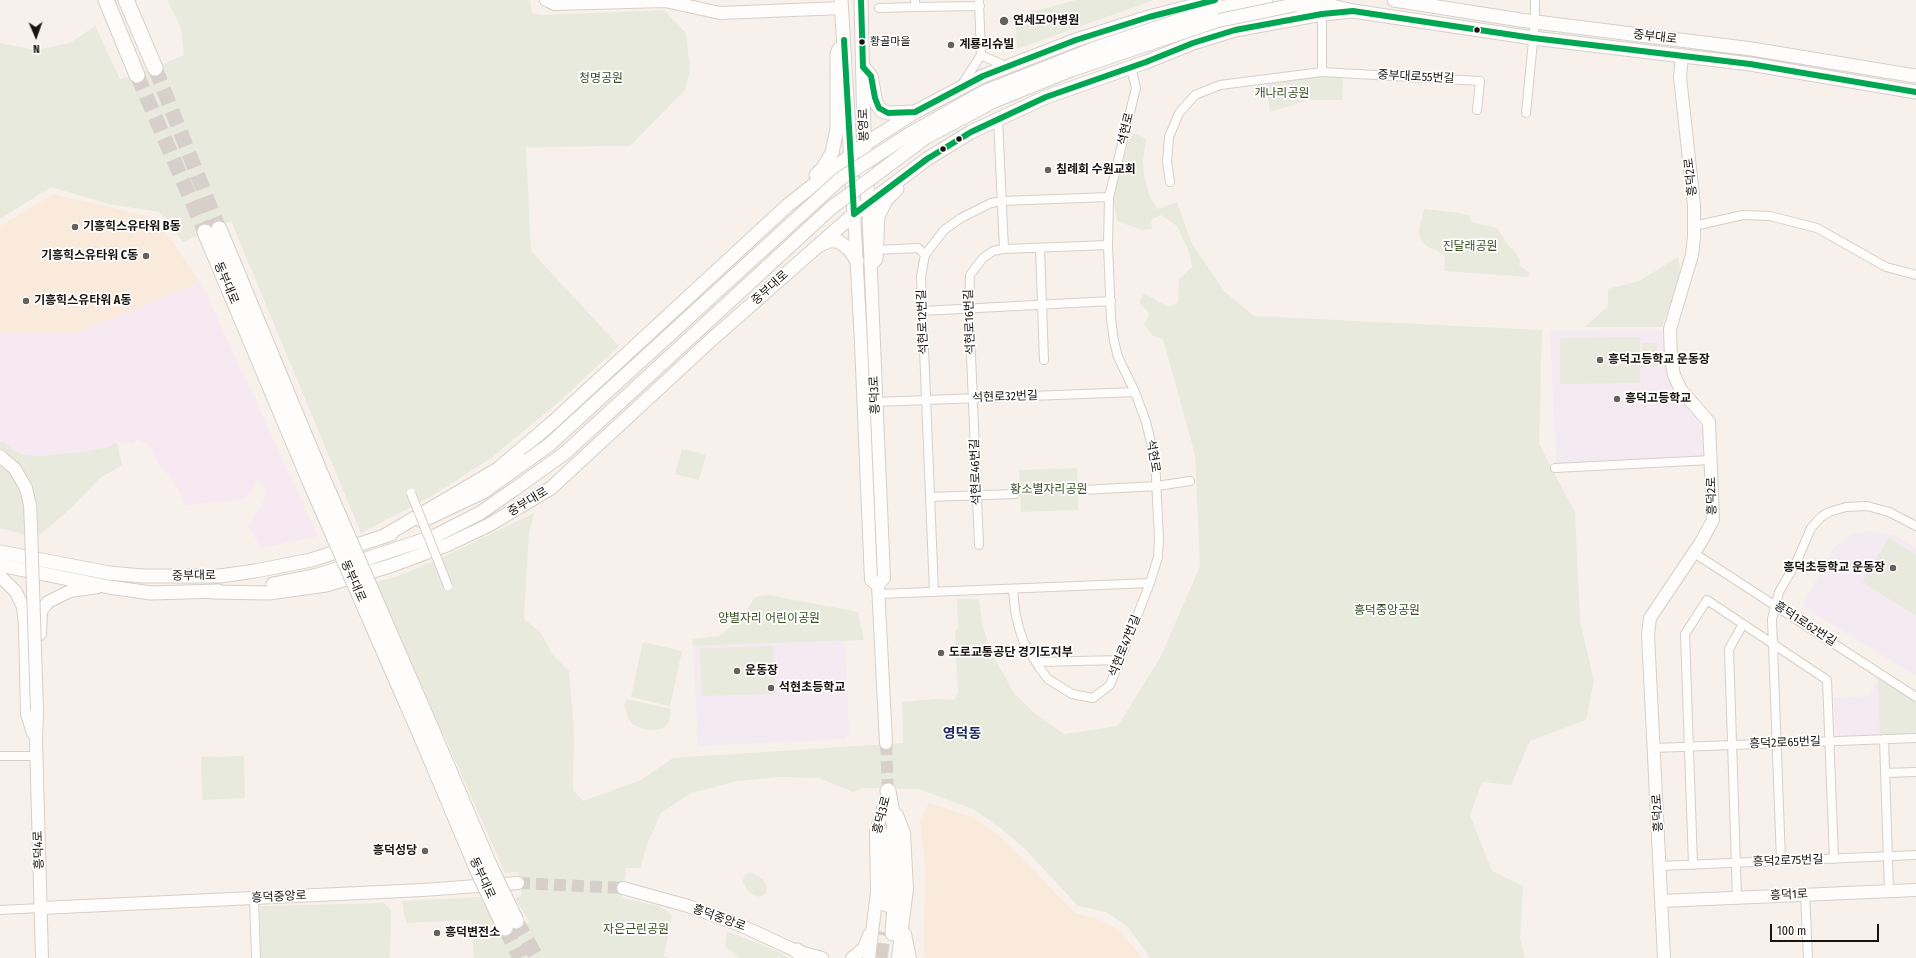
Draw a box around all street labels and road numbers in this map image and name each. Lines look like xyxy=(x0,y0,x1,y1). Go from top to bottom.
street label: 중부대로 xyxy=(1632,27,1678,47)
street label: 중부대로55번길 xyxy=(1377,68,1455,86)
street label: 봉영로 xyxy=(856,108,872,142)
street label: 석현로 xyxy=(1115,111,1137,147)
street label: 흥덕2로 xyxy=(1682,157,1700,197)
street label: 동부대로 xyxy=(211,260,241,306)
street label: 중부대로 xyxy=(749,268,791,308)
street label: 석현로12번길 xyxy=(915,289,931,355)
street label: 석현로16번길 xyxy=(962,289,978,355)
street label: 흥덕3로 xyxy=(867,375,883,415)
street label: 석현로32번길 xyxy=(972,389,1038,405)
street label: 석현로46번길 xyxy=(968,438,984,506)
street label: 석현로 xyxy=(1143,439,1163,473)
street label: 흥덕2로 xyxy=(1704,477,1720,515)
street label: 중부대로 xyxy=(505,484,551,520)
street label: 동부대로 xyxy=(337,558,369,604)
street label: 중부대로 xyxy=(172,568,216,584)
street label: 흥덕1로62번길 xyxy=(1771,599,1839,649)
street label: 석현로47번길 xyxy=(1106,613,1144,679)
street label: 흥덕2로65번길 xyxy=(1749,735,1821,751)
street label: 흥덕2로 xyxy=(1650,793,1666,833)
street label: 흥덕3로 xyxy=(870,795,894,835)
street label: 흥덕4로 xyxy=(31,830,47,870)
street label: 흥덕2로75번길 xyxy=(1752,853,1824,869)
street label: 동부대로 xyxy=(466,855,498,901)
street label: 흥덕1로 xyxy=(1770,887,1808,903)
street label: 흥덕중앙로 xyxy=(251,888,307,906)
street label: 흥덕중앙로 xyxy=(691,902,747,934)

